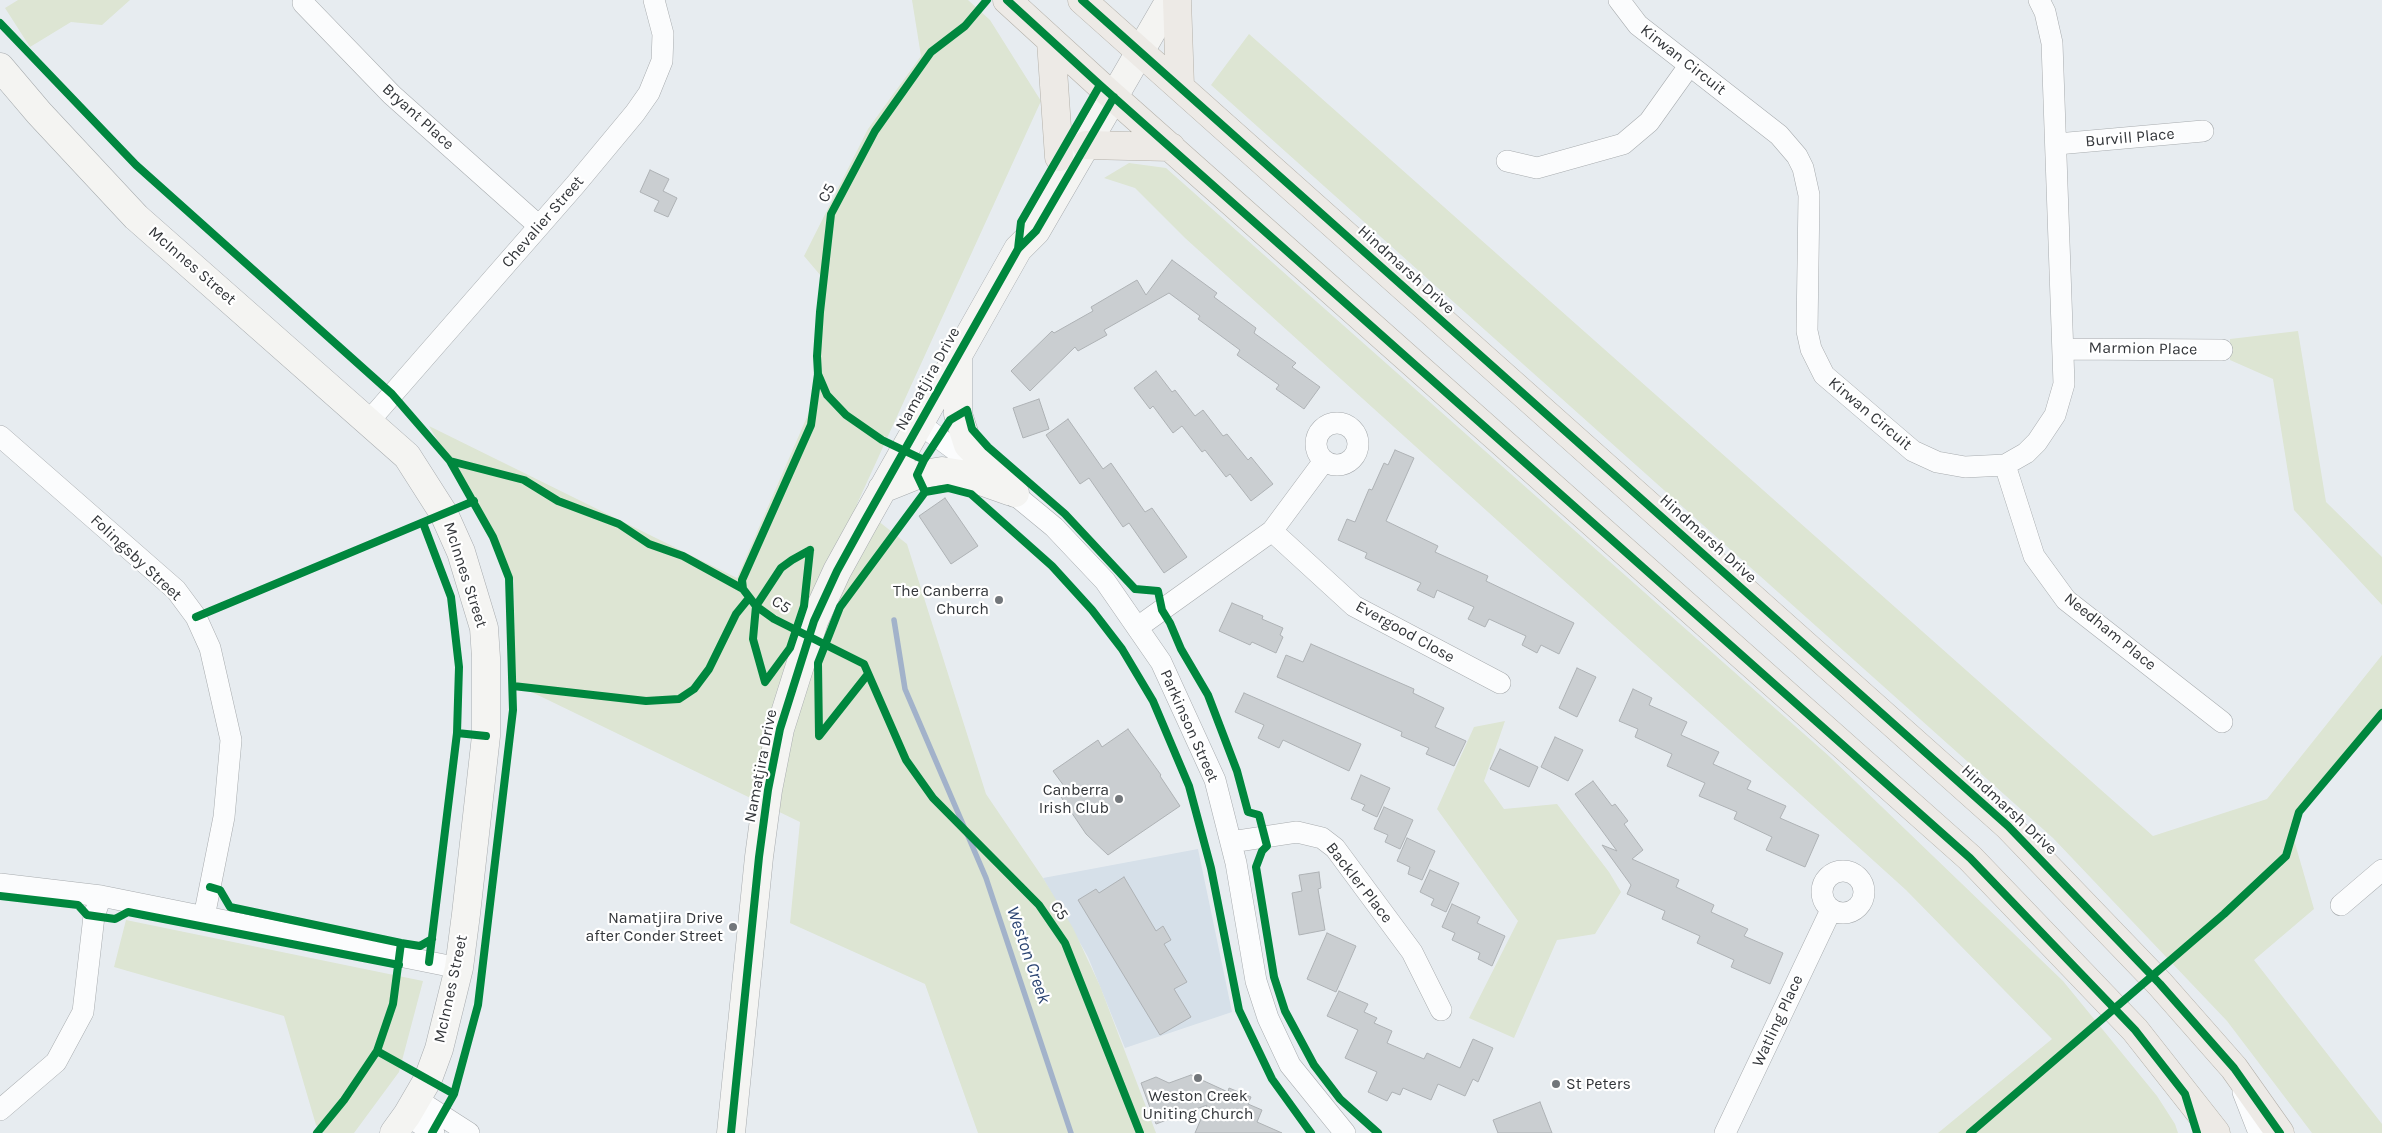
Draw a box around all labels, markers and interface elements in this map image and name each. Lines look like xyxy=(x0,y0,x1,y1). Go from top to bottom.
street label: Kirwan Circuit xyxy=(1636,21,1730,99)
street label: Bryant Place xyxy=(378,80,458,154)
street label: Burvill Place xyxy=(2085,125,2175,151)
street label: Chevalier Street xyxy=(498,172,588,272)
street label: C5 xyxy=(814,180,840,206)
street label: Hindmarsh Drive xyxy=(1354,222,1458,318)
street label: McInnes Street xyxy=(144,223,240,309)
street label: Namatjira Drive xyxy=(892,324,964,434)
street label: Marmion Place xyxy=(2088,338,2198,360)
street label: Kirwan Circuit xyxy=(1824,373,1916,455)
street label: Hindmarsh Drive xyxy=(1656,491,1760,587)
street label: Folingsby Street xyxy=(86,511,186,605)
street label: McInnes Street xyxy=(439,520,491,630)
place label: The Canberra Church xyxy=(893,581,989,619)
street label: Needham Place xyxy=(2060,589,2160,675)
street label: C5 xyxy=(768,592,794,618)
marker: The Canberra Church xyxy=(993,594,1005,606)
street label: Evergood Close xyxy=(1352,597,1458,667)
street label: Parkinson Street xyxy=(1156,667,1222,785)
street label: Namatjira Drive xyxy=(741,708,781,824)
street label: Hindmarsh Drive xyxy=(1957,761,2061,859)
place label: Canberra Irish Club xyxy=(1039,780,1109,818)
marker: Canberra Irish Club xyxy=(1113,793,1125,805)
street label: Backler Place xyxy=(1322,839,1396,927)
street label: C5 xyxy=(1046,898,1072,924)
water label: Weston Creek xyxy=(1001,904,1055,1006)
place label: Namatjira Drive after Conder Street xyxy=(585,908,723,946)
marker: Namatjira Drive after Conder Street xyxy=(727,921,739,933)
street label: McInnes Street xyxy=(430,933,472,1045)
street label: Watling Place xyxy=(1748,972,1808,1070)
marker: Weston Creek Uniting Church xyxy=(1192,1072,1204,1084)
place label: St Peters xyxy=(1566,1074,1631,1094)
marker: St Peters xyxy=(1550,1078,1562,1090)
place label: Weston Creek Uniting Church xyxy=(1143,1086,1253,1124)

